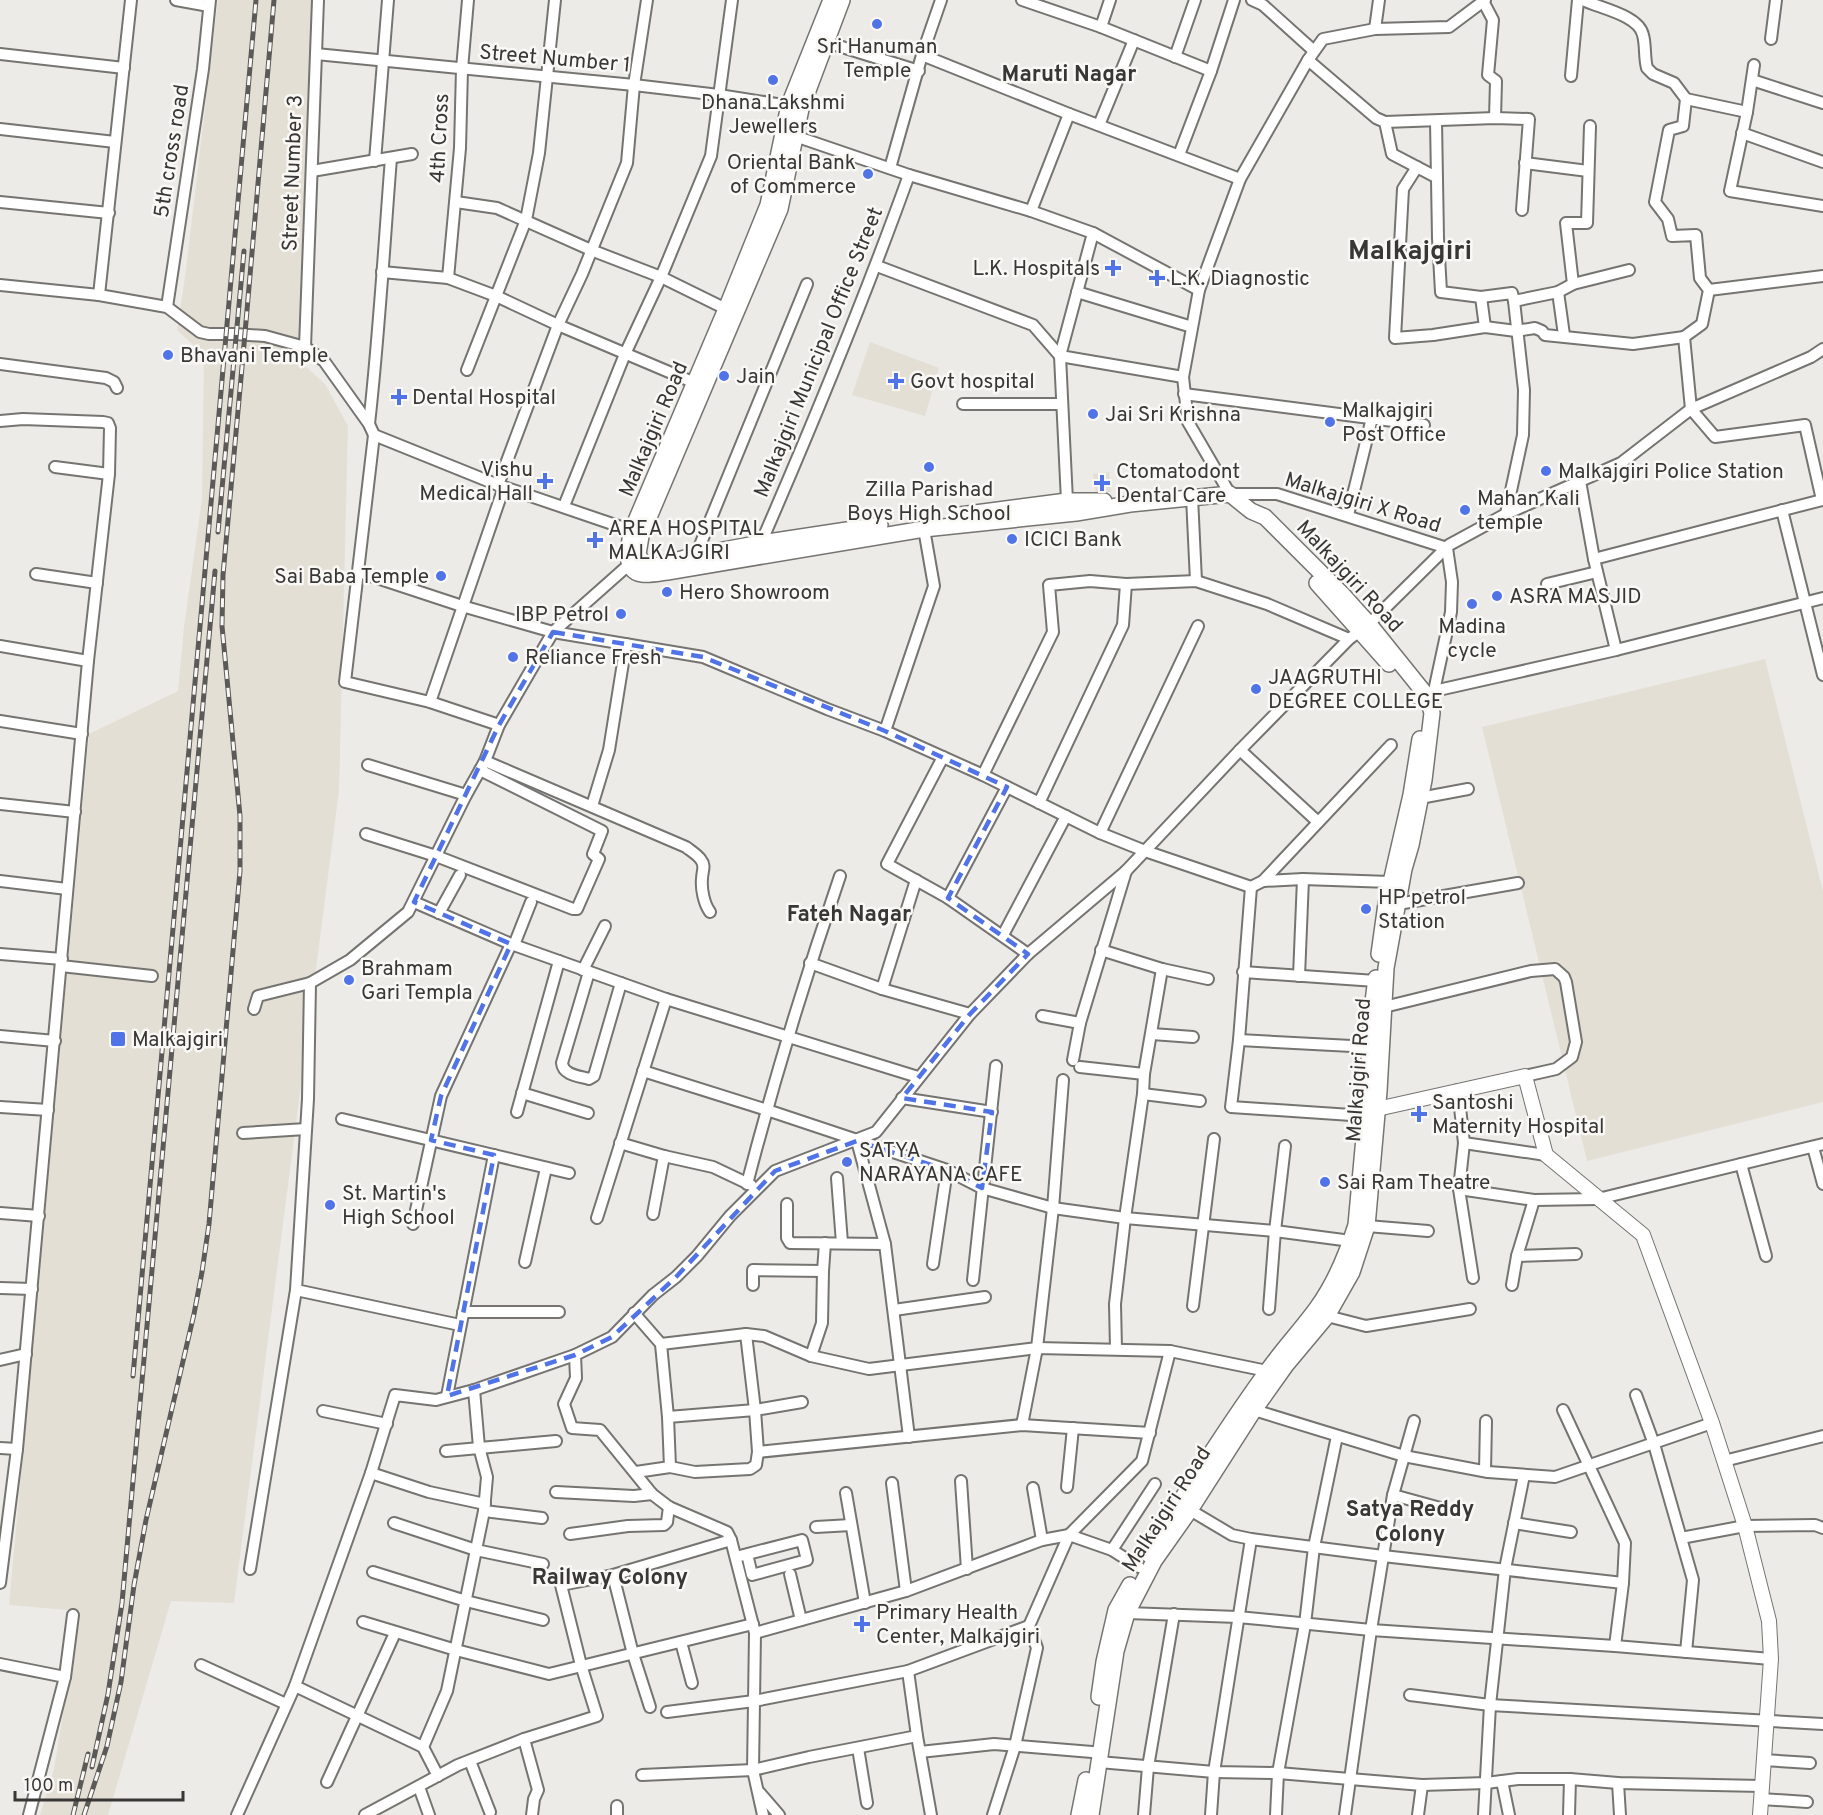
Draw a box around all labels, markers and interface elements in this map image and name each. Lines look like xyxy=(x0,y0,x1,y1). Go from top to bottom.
marker: Sri Hanuman Temple xyxy=(870,17,884,31)
place label: Sri Hanuman Temple xyxy=(816,34,938,85)
street label: Street Number 1 xyxy=(478,39,632,80)
district label: Maruti Nagar xyxy=(1002,62,1136,89)
marker: Dhana Lakshmi Jewellers xyxy=(766,73,780,87)
street label: 5th cross road xyxy=(149,83,196,220)
place label: Dhana Lakshmi Jewellers xyxy=(701,90,845,141)
street label: 4th Cross xyxy=(425,93,456,184)
street label: Street Number 3 xyxy=(277,94,310,252)
place label: Oriental Bank of Commerce xyxy=(727,150,856,201)
marker: Oriental Bank of Commerce xyxy=(861,167,875,181)
street label: Malkajgiri Municipal Office Street xyxy=(749,203,890,502)
district label: Malkajgiri xyxy=(1348,235,1472,269)
place label: L.K. Hospitals xyxy=(972,256,1100,283)
marker: L.K. Hospitals xyxy=(1104,259,1122,277)
place label: L.K. Diagnostic xyxy=(1170,266,1310,293)
marker: L.K. Diagnostic xyxy=(1148,269,1166,287)
place label: Bhavani Temple xyxy=(180,343,328,370)
marker: Bhavani Temple xyxy=(161,348,175,362)
street label: Malkajgiri Road xyxy=(614,358,695,501)
place label: Jain xyxy=(736,364,776,391)
marker: Jain xyxy=(717,369,731,383)
place label: Govt hospital xyxy=(910,369,1035,396)
marker: Govt hospital xyxy=(887,372,905,390)
place label: Dental Hospital xyxy=(412,385,556,412)
marker: Dental Hospital xyxy=(390,388,408,406)
place label: Malkajgiri Post Office xyxy=(1342,398,1446,449)
place label: Jai Sri Krishna xyxy=(1105,402,1241,429)
marker: Jai Sri Krishna xyxy=(1086,407,1100,421)
marker: Malkajgiri Post Office xyxy=(1323,415,1337,429)
place label: Vishu Medical Hall xyxy=(419,457,533,508)
place label: Ctomatodont Dental Care xyxy=(1116,459,1240,510)
place label: Malkajgiri Police Station xyxy=(1558,459,1784,486)
marker: Zilla Parishad Boys High School xyxy=(922,460,936,474)
marker: Malkajgiri Police Station xyxy=(1539,464,1553,478)
street label: Malkajgiri X Road xyxy=(1281,467,1444,540)
marker: Vishu Medical Hall xyxy=(538,474,552,488)
marker: Ctomatodont Dental Care xyxy=(1093,474,1111,492)
place label: Zilla Parishad Boys High School xyxy=(847,477,1011,528)
place label: Mahan Kali temple xyxy=(1477,486,1580,537)
marker: Mahan Kali temple xyxy=(1458,503,1472,517)
street label: Malkajgiri Road xyxy=(1290,515,1408,639)
place label: AREA HOSPITAL MALKAJGIRI xyxy=(608,516,764,567)
place label: ICICI Bank xyxy=(1024,527,1122,554)
marker: AREA HOSPITAL MALKAJGIRI xyxy=(586,531,604,549)
marker: ICICI Bank xyxy=(1005,532,1019,546)
place label: Sai Baba Temple xyxy=(274,564,429,591)
marker: Sai Baba Temple xyxy=(434,569,448,583)
place label: Hero Showroom xyxy=(679,580,830,607)
place label: ASRA MASJID xyxy=(1509,584,1642,611)
marker: Hero Showroom xyxy=(660,585,674,599)
marker: ASRA MASJID xyxy=(1490,589,1504,603)
marker: Madina cycle xyxy=(1465,597,1479,611)
place label: IBP Petrol xyxy=(515,602,609,629)
marker: IBP Petrol xyxy=(614,607,628,621)
place label: Madina cycle xyxy=(1438,614,1506,665)
place label: Reliance Fresh xyxy=(525,645,662,672)
marker: Reliance Fresh xyxy=(506,650,520,664)
place label: JAAGRUTHI DEGREE COLLEGE xyxy=(1268,665,1443,716)
marker: JAAGRUTHI DEGREE COLLEGE xyxy=(1249,682,1263,696)
place label: HP petrol Station xyxy=(1378,885,1466,936)
district label: Fateh Nagar xyxy=(787,902,911,929)
marker: HP petrol Station xyxy=(1359,902,1373,916)
place label: Brahmam Gari Templa xyxy=(361,956,473,1007)
marker: Brahmam Gari Templa xyxy=(342,973,356,987)
street label: Malkajgiri Road xyxy=(1341,997,1378,1143)
place label: Malkajgiri xyxy=(132,1027,223,1054)
marker: Malkajgiri xyxy=(109,1030,127,1048)
place label: Santoshi Maternity Hospital xyxy=(1432,1090,1605,1141)
marker: Santoshi Maternity Hospital xyxy=(1410,1105,1428,1123)
place label: SATYA NARAYANA CAFE xyxy=(859,1138,1023,1189)
marker: SATYA NARAYANA CAFE xyxy=(840,1155,854,1169)
place label: Sai Ram Theatre xyxy=(1337,1170,1490,1197)
marker: Sai Ram Theatre xyxy=(1318,1175,1332,1189)
place label: St. Martin's High School xyxy=(342,1181,455,1232)
marker: St. Martin's High School xyxy=(323,1198,337,1212)
street label: Malkajgiri Road xyxy=(1117,1442,1218,1578)
district label: Satya Reddy Colony xyxy=(1346,1497,1474,1549)
district label: Railway Colony xyxy=(532,1565,688,1592)
place label: Primary Health Center, Malkajgiri xyxy=(876,1600,1040,1651)
marker: Primary Health Center, Malkajgiri xyxy=(853,1615,871,1633)
scale bar xyxy=(15,1764,183,1802)
text: 100 m xyxy=(24,1775,73,1798)

